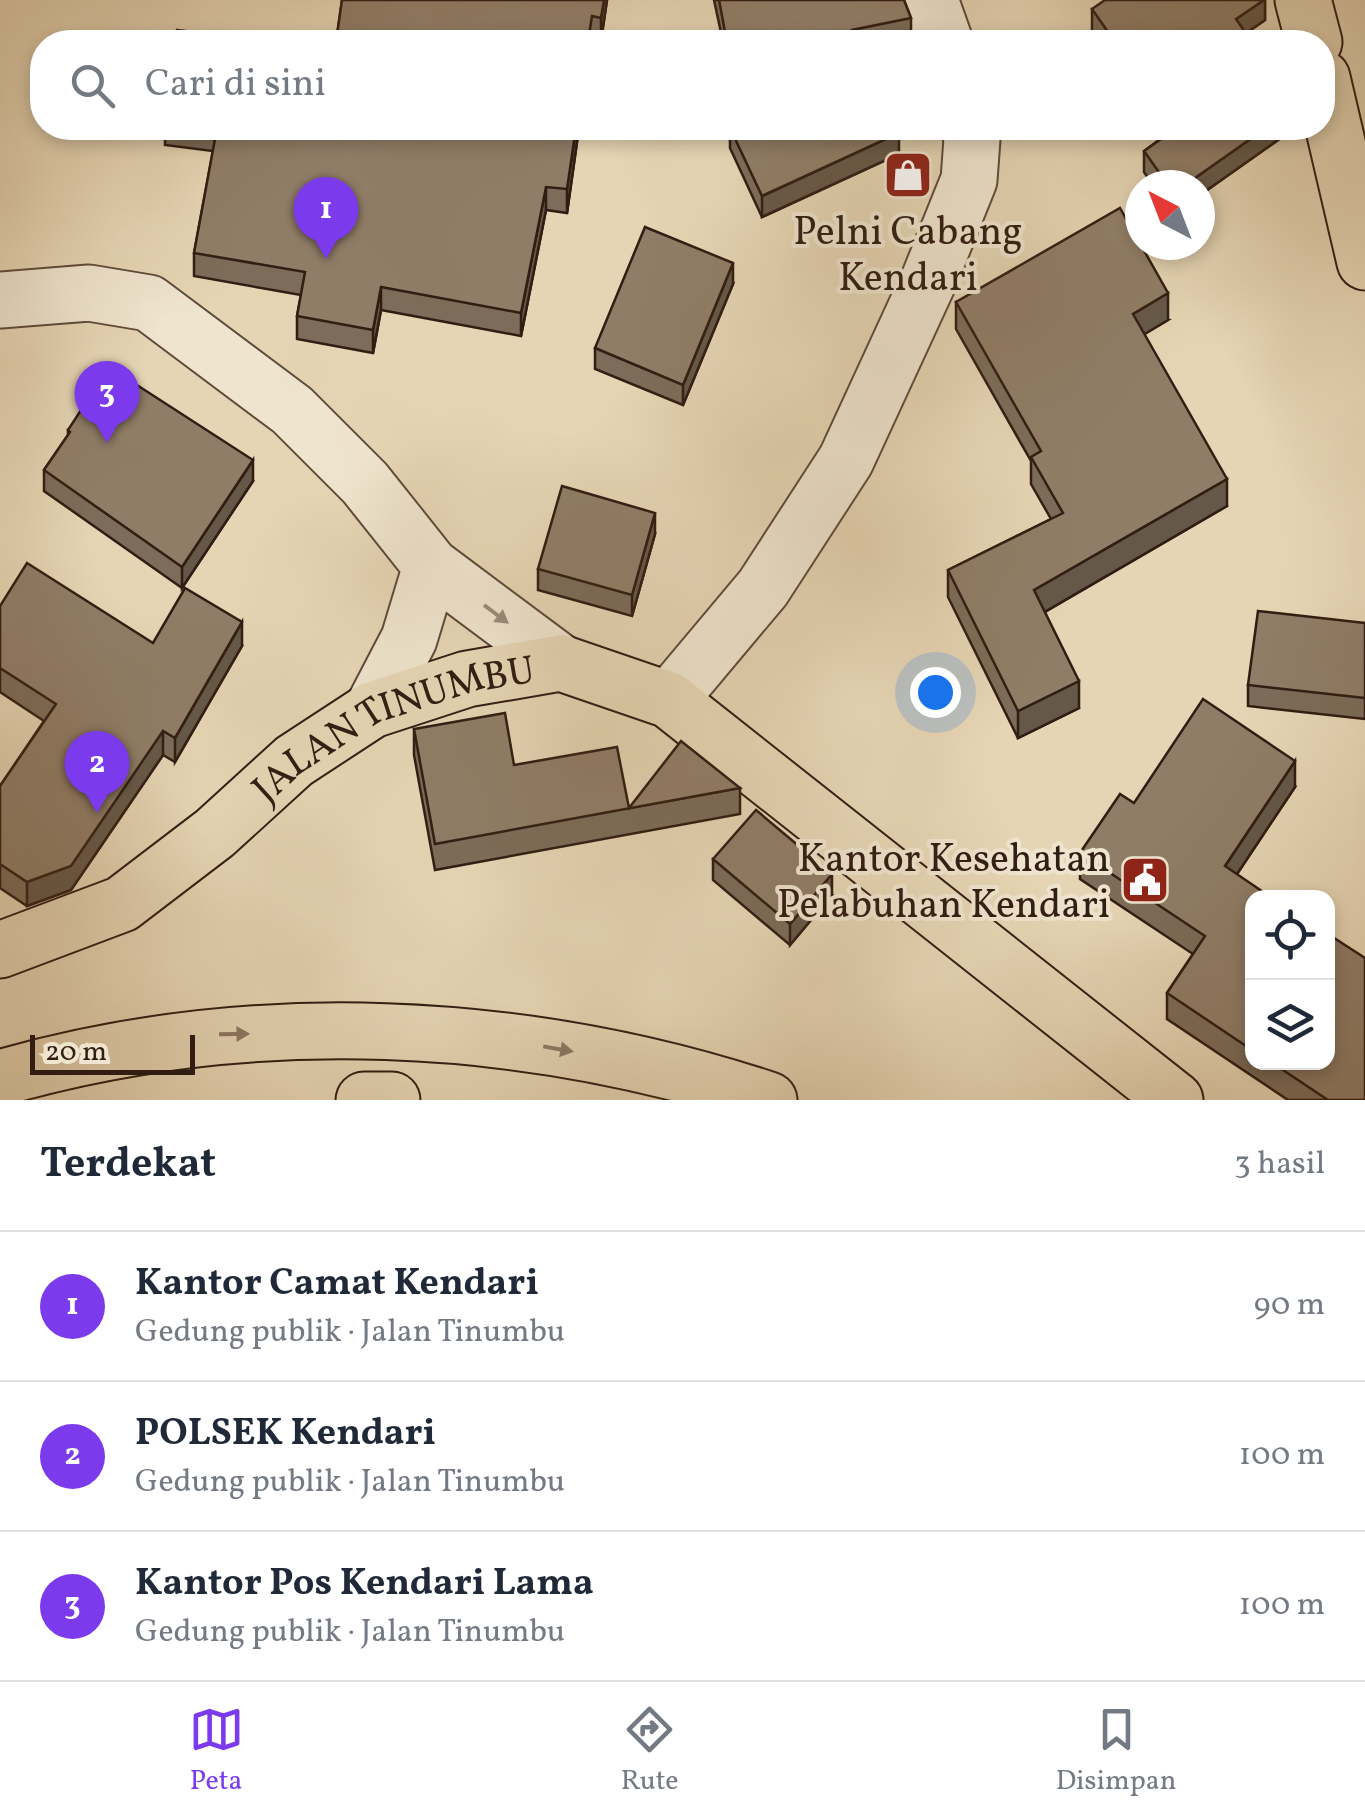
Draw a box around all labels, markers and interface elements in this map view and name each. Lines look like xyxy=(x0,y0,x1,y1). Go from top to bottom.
search box xyxy=(30,30,1335,140)
icon: search xyxy=(65,58,120,113)
text: Cari di sini xyxy=(145,59,326,112)
shop icon: Pelni Cabang Kendari xyxy=(882,149,934,201)
north arrow xyxy=(1125,170,1215,260)
pin: 1 xyxy=(294,176,358,259)
place label: Pelni Cabang Kendari xyxy=(793,206,1023,308)
pin: 3 xyxy=(74,360,140,443)
one-way arrow xyxy=(483,604,509,624)
street label: JALAN TINUMBU xyxy=(241,644,539,818)
your location xyxy=(910,667,961,718)
pin: 2 xyxy=(64,730,130,813)
place label: Kantor Kesehatan Pelabuhan Kendari xyxy=(777,833,1110,935)
public building icon: Kantor Kesehatan Pelabuhan Kendari xyxy=(1119,854,1171,906)
map controls xyxy=(1245,890,1335,1070)
button: locate xyxy=(1245,890,1335,980)
button: layers xyxy=(1245,980,1335,1070)
one-way arrow xyxy=(219,1026,251,1042)
scale bar xyxy=(30,1030,195,1074)
text: 20 m xyxy=(45,1033,107,1072)
one-way arrow xyxy=(543,1042,574,1057)
text: Terdekat xyxy=(40,1136,216,1195)
text: 3 hasil xyxy=(1234,1143,1325,1187)
text: Kantor Camat Kendari xyxy=(135,1258,539,1311)
text: 1 xyxy=(66,1284,79,1328)
text: 90 m xyxy=(1254,1284,1325,1328)
text: Gedung publik · Jalan Tinumbu xyxy=(135,1311,565,1355)
text: POLSEK Kendari xyxy=(135,1408,436,1461)
text: 2 xyxy=(64,1434,81,1478)
text: 100 m xyxy=(1239,1434,1325,1478)
text: Gedung publik · Jalan Tinumbu xyxy=(135,1461,565,1505)
text: Kantor Pos Kendari Lama xyxy=(135,1558,594,1611)
text: 3 xyxy=(64,1584,81,1628)
text: 100 m xyxy=(1239,1584,1325,1628)
text: Gedung publik · Jalan Tinumbu xyxy=(135,1611,565,1655)
tab: Peta xyxy=(189,1702,244,1801)
tab: Rute xyxy=(621,1702,679,1801)
tab: Disimpan xyxy=(1056,1702,1176,1801)

